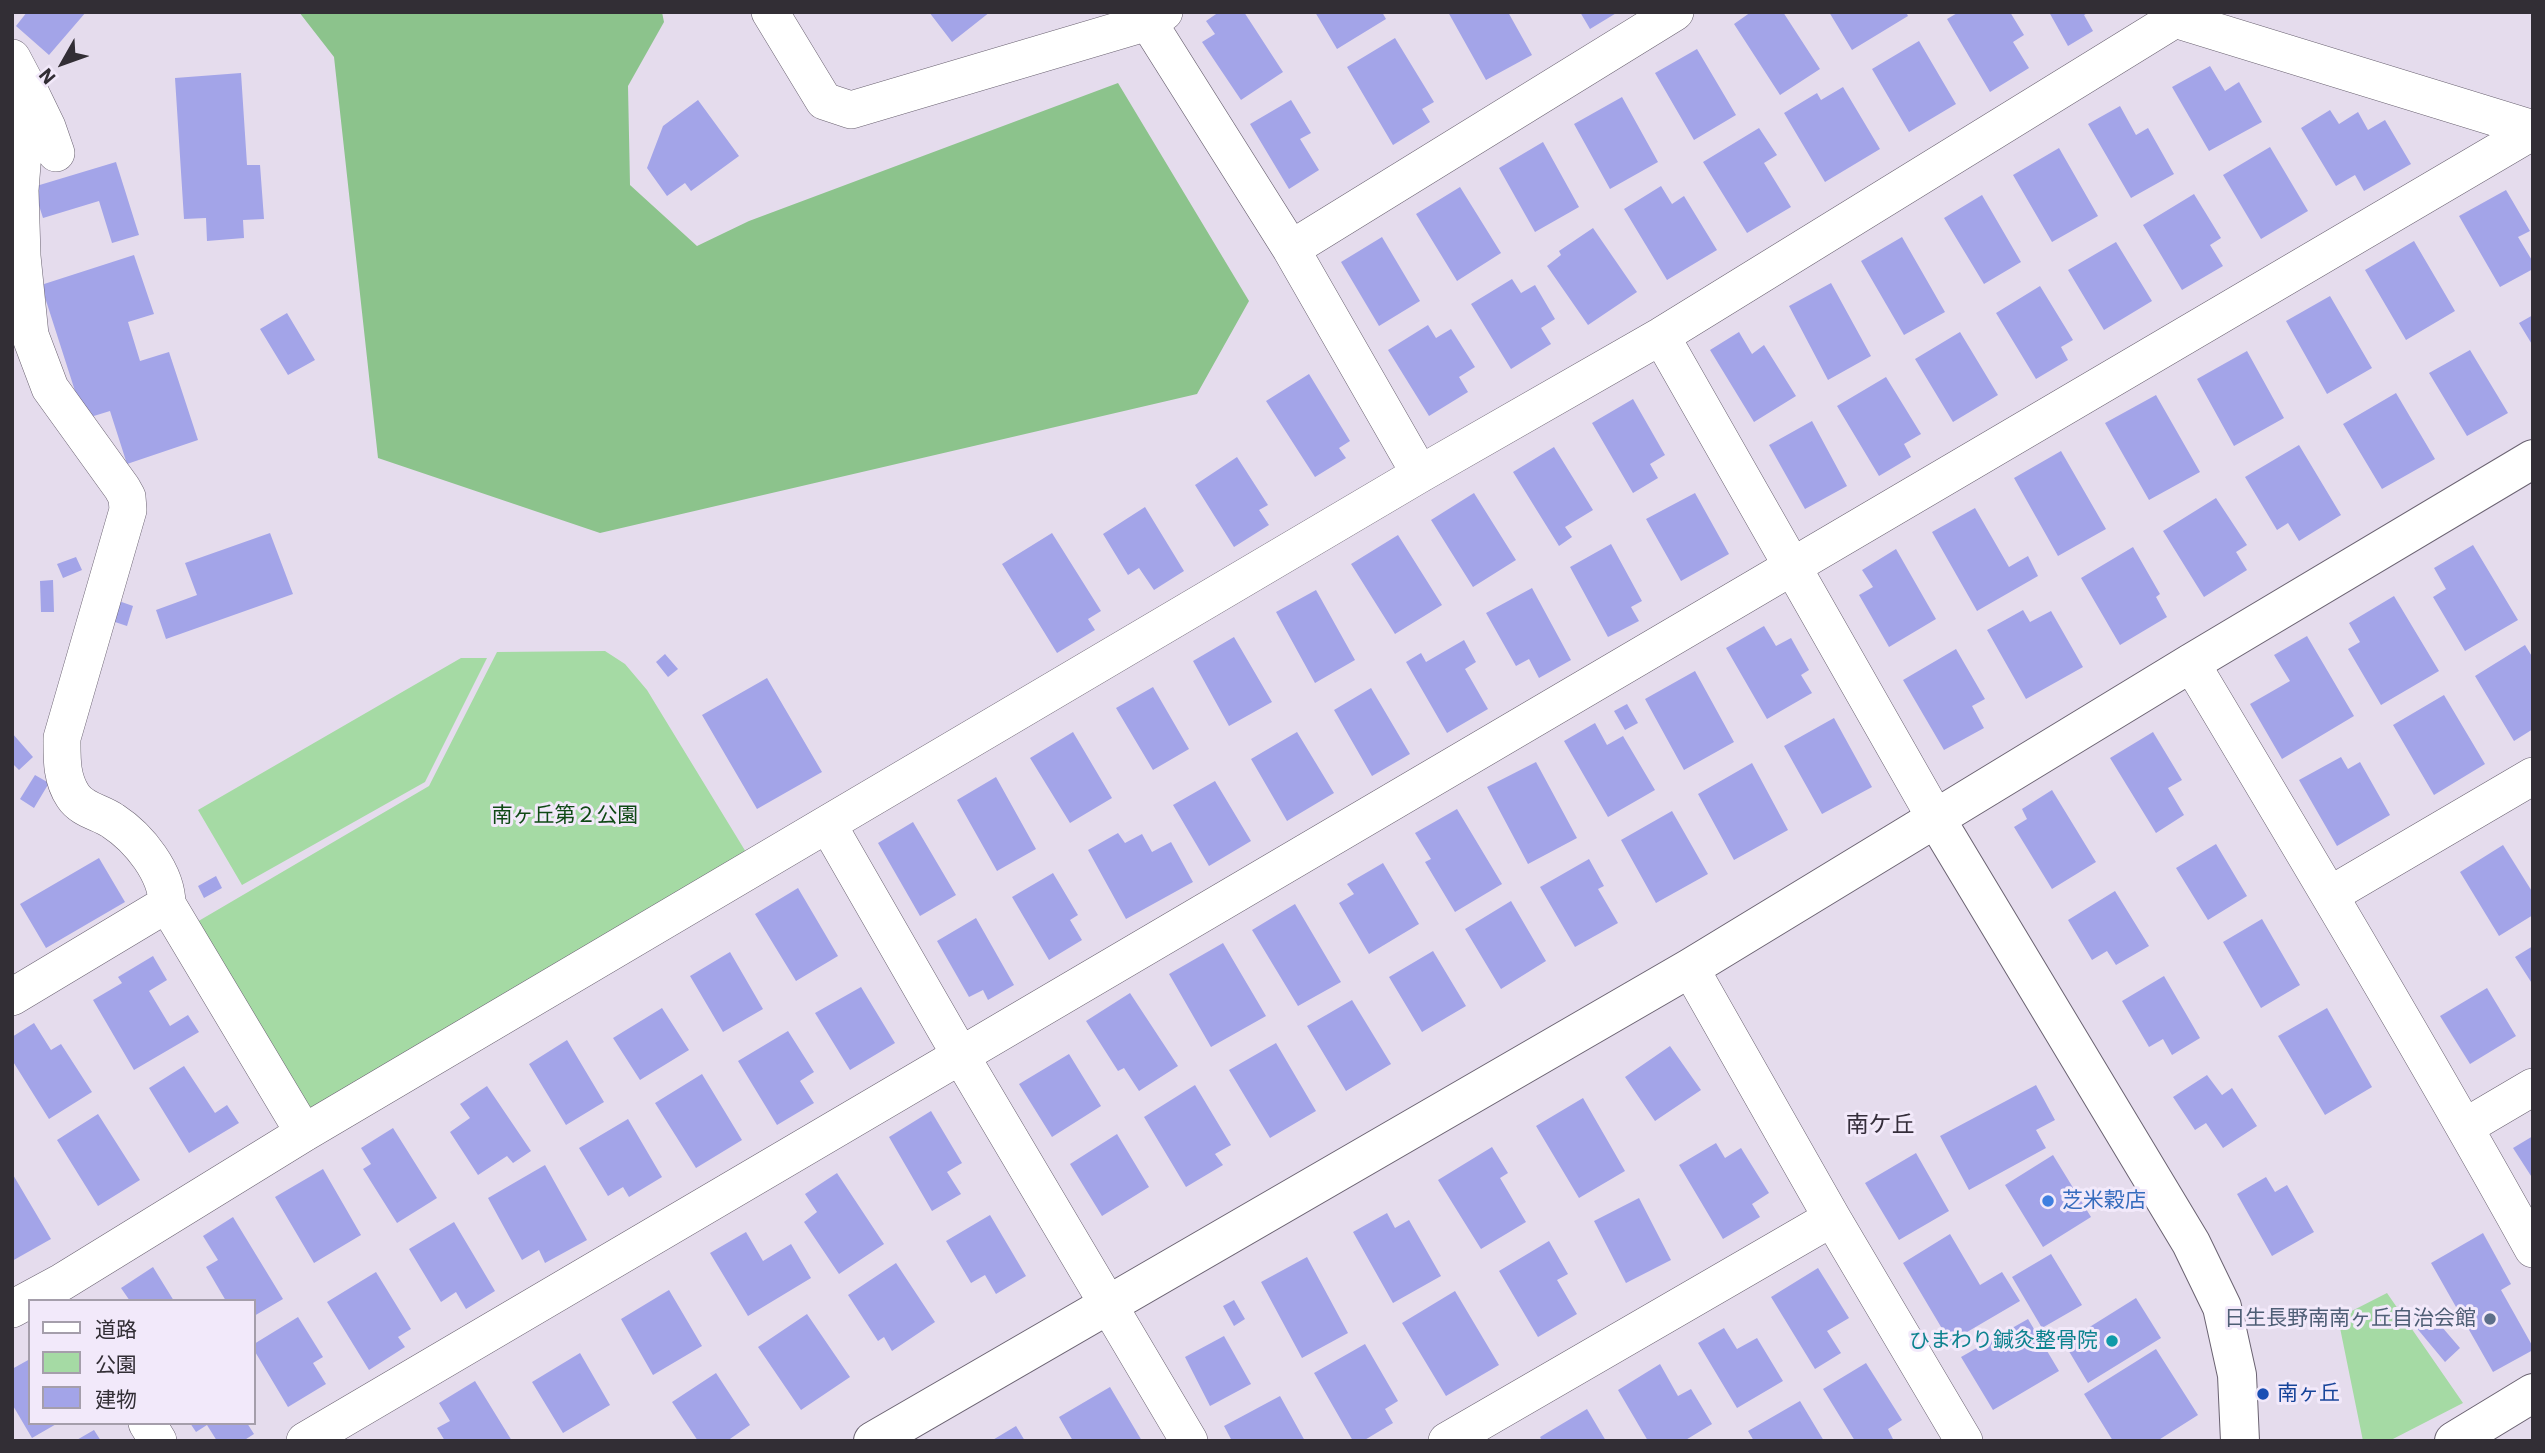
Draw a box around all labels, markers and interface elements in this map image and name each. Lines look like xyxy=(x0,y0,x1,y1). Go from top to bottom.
north arrow xyxy=(28,28,98,98)
text: N xyxy=(33,64,61,89)
park label: 南ヶ丘第２公園 xyxy=(492,803,638,829)
district label: 南ケ丘 xyxy=(1846,1111,1914,1139)
place label: 芝米穀店 xyxy=(2062,1188,2146,1214)
marker: 芝米穀店 xyxy=(2040,1193,2056,1209)
legend xyxy=(28,1299,256,1425)
place label: 日生長野南南ヶ丘自治会館 xyxy=(2224,1306,2476,1332)
marker: 日生長野南南ヶ丘自治会館 xyxy=(2482,1311,2498,1327)
text: 道路 xyxy=(95,1315,137,1343)
place label: ひまわり鍼灸整骨院 xyxy=(1909,1328,2098,1354)
marker: ひまわり鍼灸整骨院 xyxy=(2104,1333,2120,1349)
text: 公園 xyxy=(95,1350,137,1378)
place label: 南ヶ丘 xyxy=(2277,1381,2340,1407)
text: 建物 xyxy=(95,1385,137,1413)
marker: 南ヶ丘 xyxy=(2255,1386,2271,1402)

